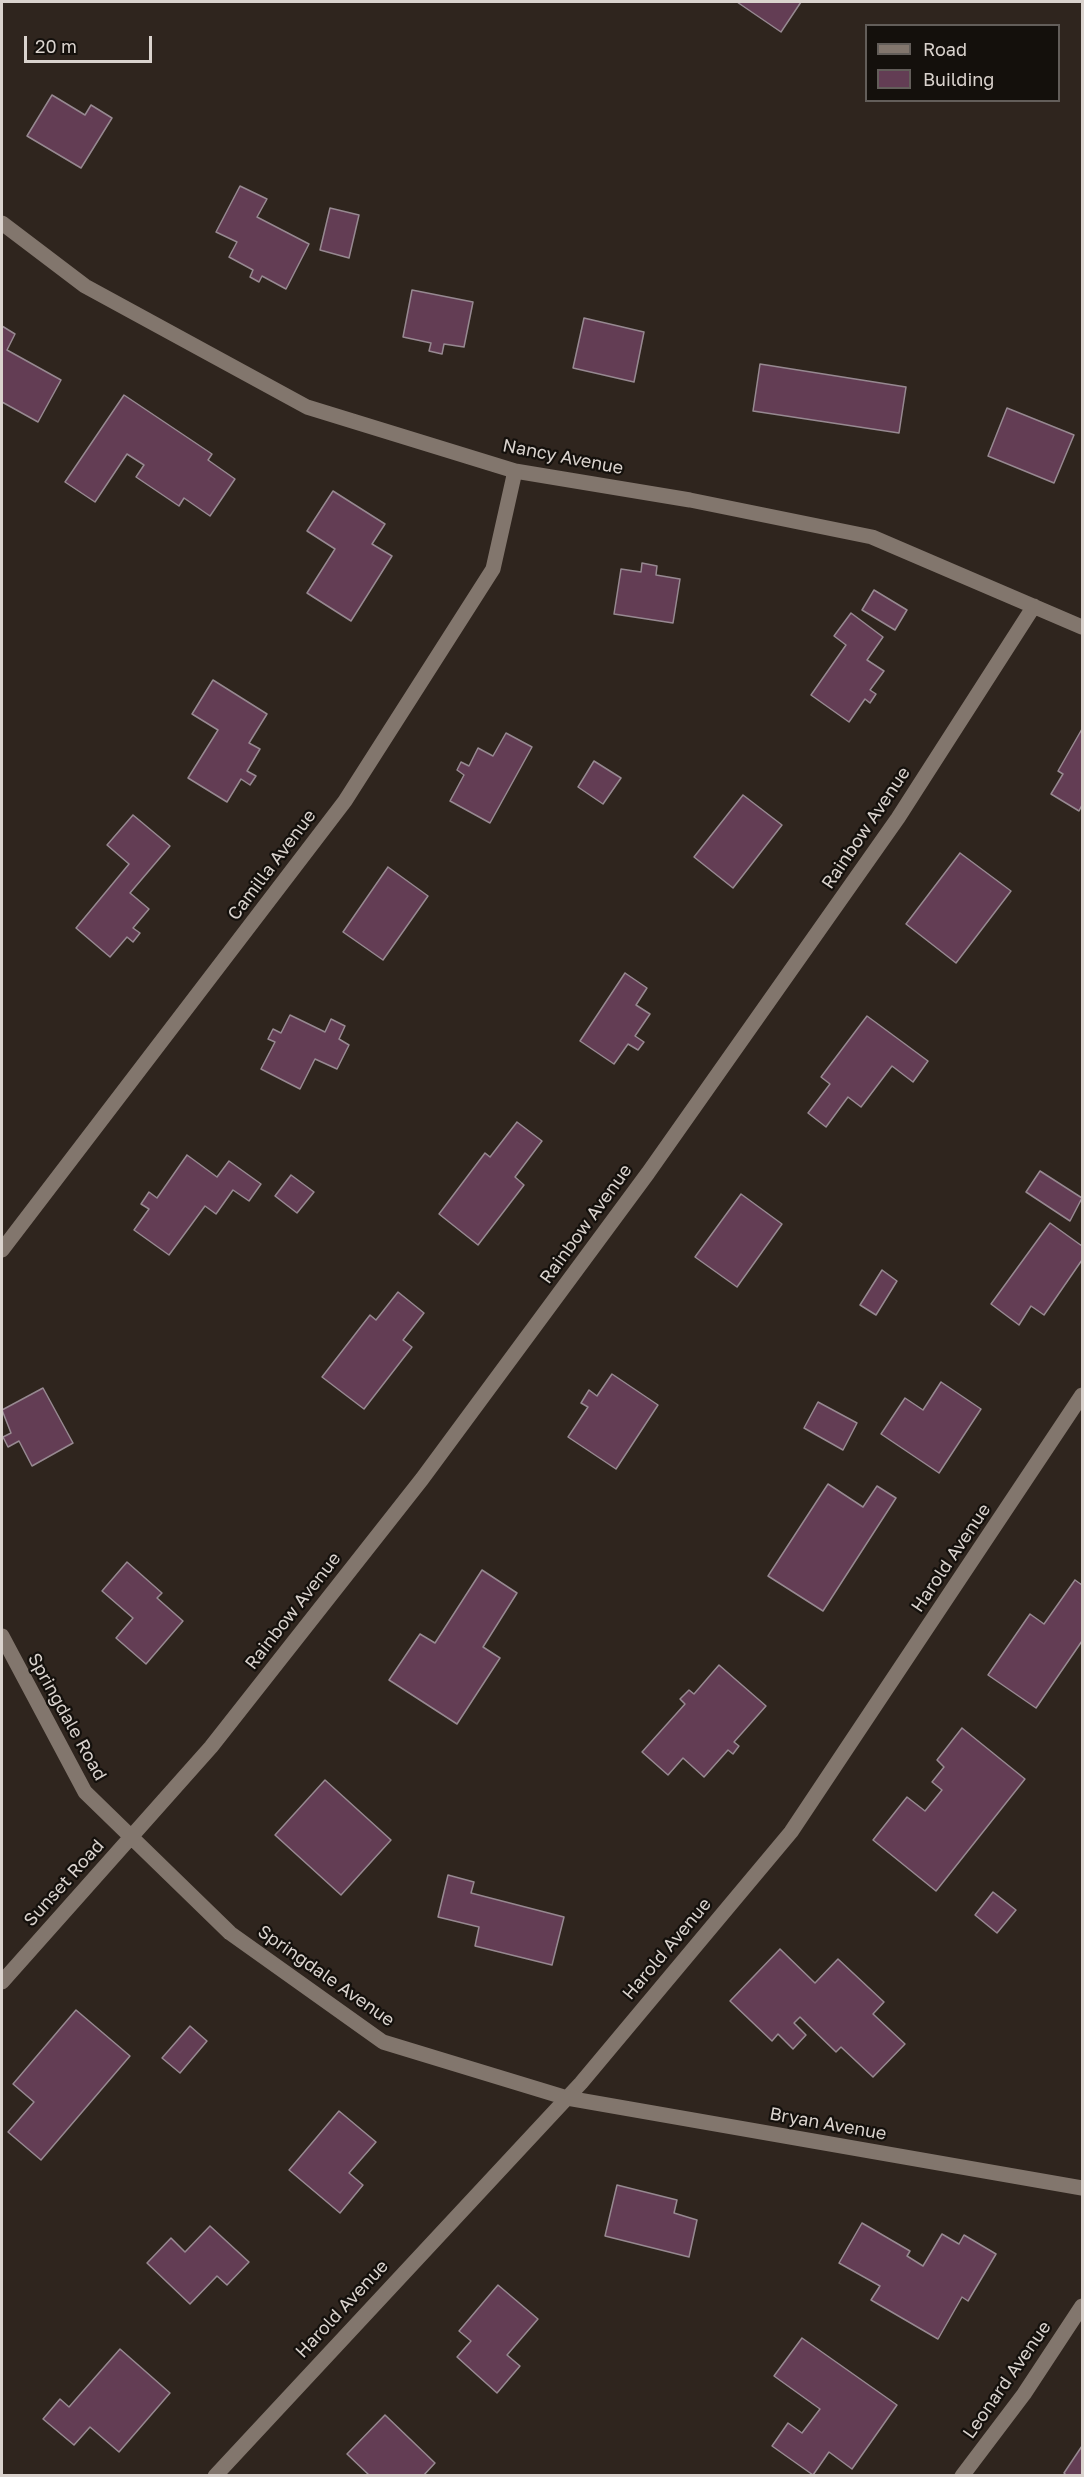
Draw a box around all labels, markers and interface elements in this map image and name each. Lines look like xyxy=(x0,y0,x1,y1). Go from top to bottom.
scale bar xyxy=(27,24,154,62)
legend xyxy=(865,24,1060,102)
text: 20 m xyxy=(35,35,77,57)
text: Road xyxy=(923,38,967,60)
text: Building xyxy=(923,68,994,90)
street label: Nancy Avenue xyxy=(501,435,625,479)
street label: Rainbow Avenue xyxy=(817,763,915,893)
street label: Camilla Avenue xyxy=(223,805,321,925)
street label: Rainbow Avenue xyxy=(535,1160,637,1288)
street label: Harold Avenue xyxy=(907,1500,995,1616)
street label: Rainbow Avenue xyxy=(241,1548,345,1674)
street label: Springdale Road xyxy=(23,1649,111,1785)
street label: Sunset Road xyxy=(19,1835,109,1931)
street label: Harold Avenue xyxy=(618,1894,716,2004)
street label: Springdale Avenue xyxy=(254,1921,398,2031)
street label: Bryan Avenue xyxy=(768,2103,888,2145)
street label: Harold Avenue xyxy=(291,2255,393,2363)
street label: Leonard Avenue xyxy=(958,2317,1056,2443)

